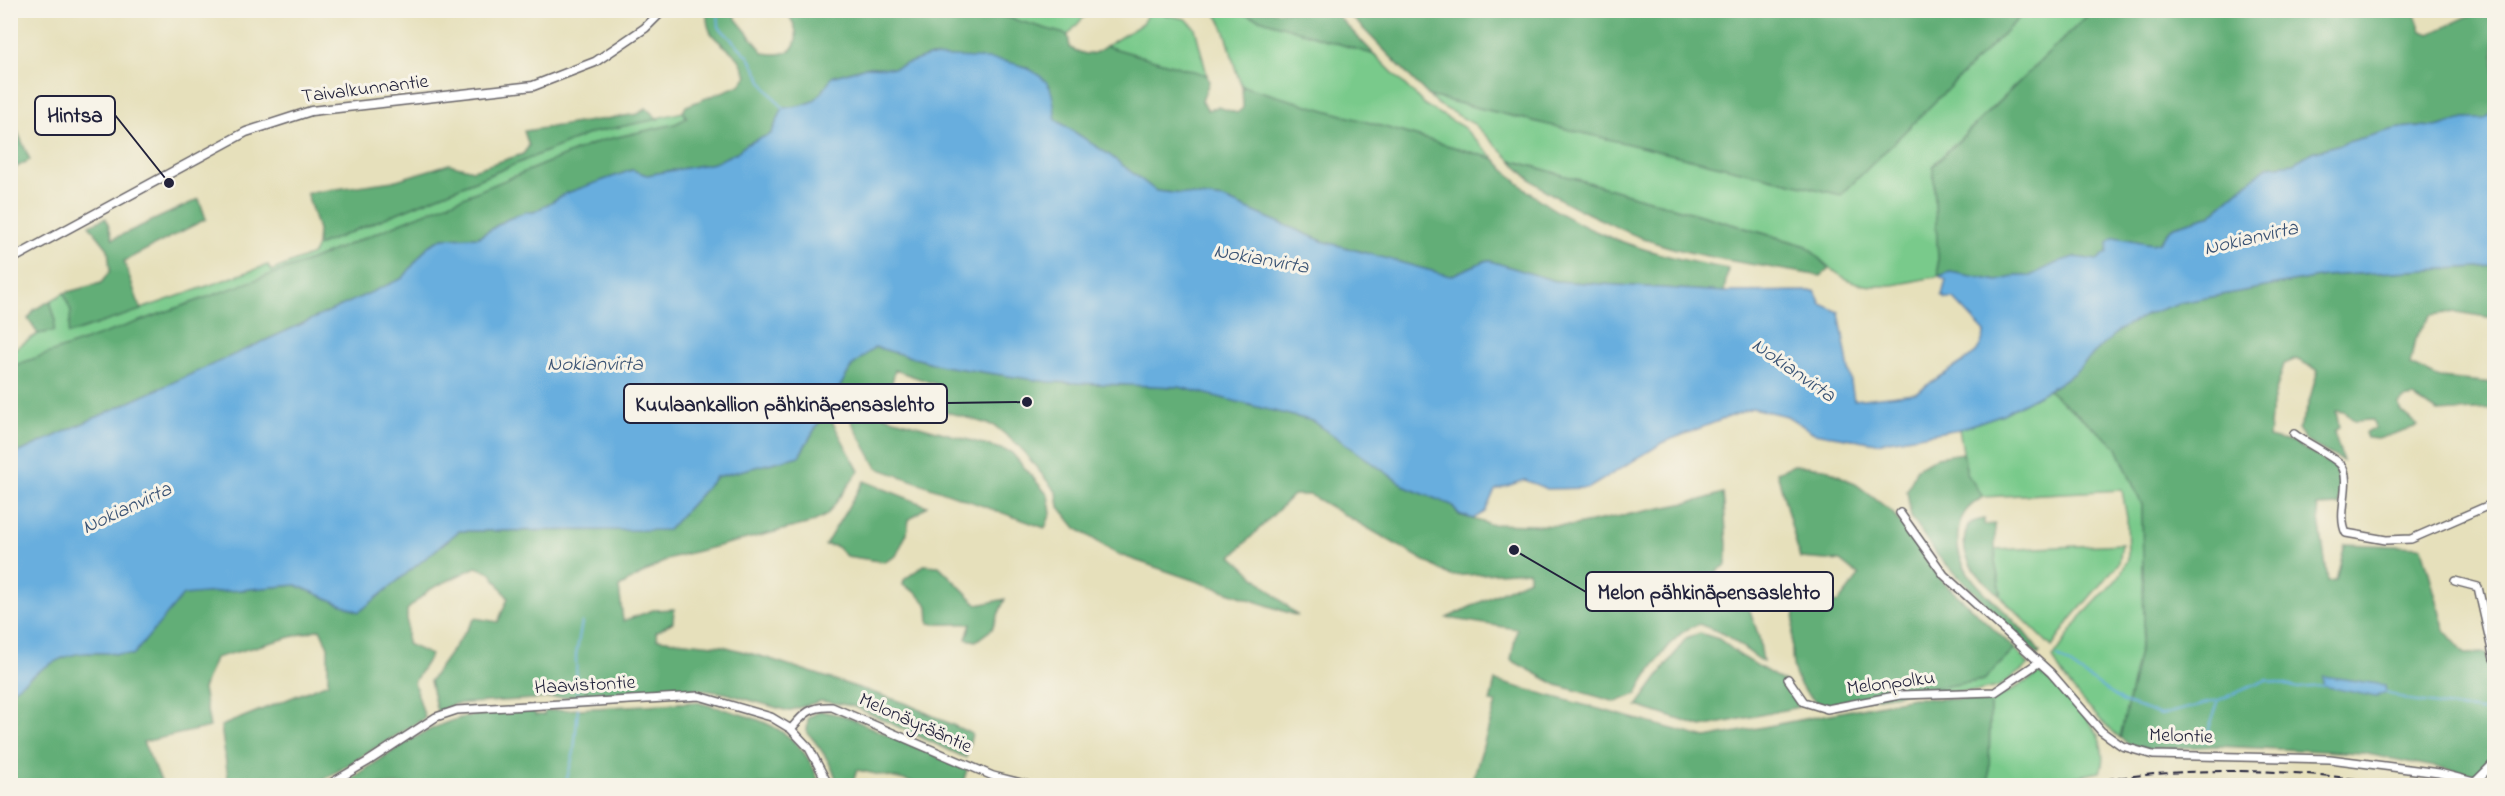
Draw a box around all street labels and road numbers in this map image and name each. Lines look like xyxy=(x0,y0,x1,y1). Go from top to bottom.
street label: Taivalkunnantie xyxy=(300,68,430,112)
street label: Melonpolku xyxy=(1845,664,1937,704)
street label: Haavistontie xyxy=(534,669,636,703)
street label: Melonäyrääntie xyxy=(854,686,976,762)
street label: Melontie xyxy=(2149,721,2214,753)

